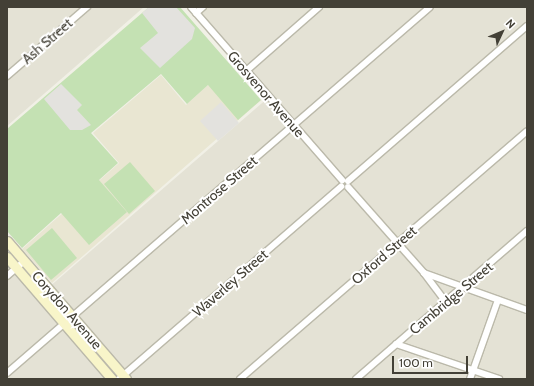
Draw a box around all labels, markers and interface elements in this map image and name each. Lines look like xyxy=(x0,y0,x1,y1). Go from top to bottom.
north arrow xyxy=(482,12,522,52)
street label: Ash Street xyxy=(18,15,76,67)
text: N xyxy=(503,16,518,31)
street label: Grosvenor Avenue xyxy=(224,48,308,140)
street label: Montrose Street xyxy=(178,152,260,228)
street label: Oxford Street xyxy=(348,222,420,288)
street label: Waverley Street xyxy=(189,246,271,320)
street label: Cambridge Street xyxy=(406,258,496,338)
street label: Corydon Avenue xyxy=(28,267,106,353)
scale bar xyxy=(394,348,470,374)
text: 100 m xyxy=(399,355,433,370)

